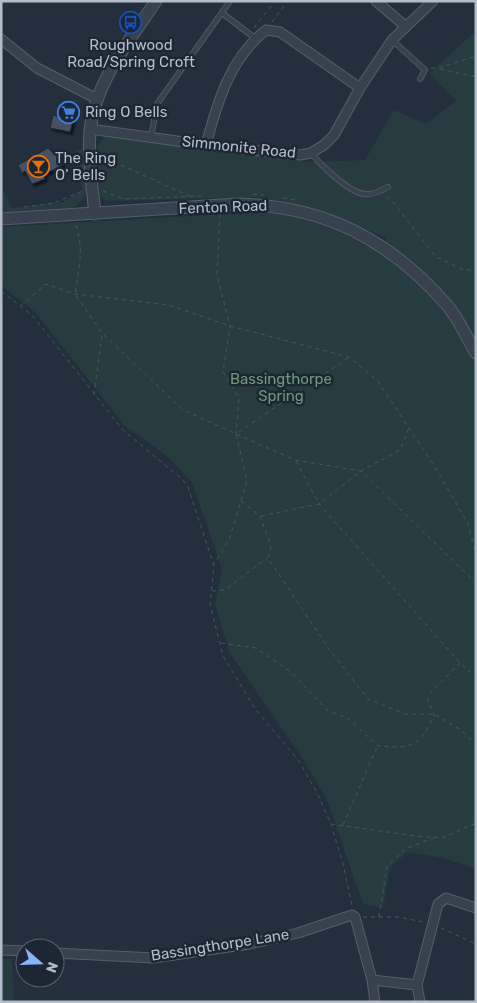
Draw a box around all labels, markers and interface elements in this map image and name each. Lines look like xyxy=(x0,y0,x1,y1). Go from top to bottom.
bus stop icon: Roughwood Road/Spring Croft xyxy=(119,10,143,34)
place label: Roughwood Road/Spring Croft xyxy=(67,36,195,71)
supermarket icon: Ring O Bells xyxy=(57,100,81,124)
place label: Ring O Bells xyxy=(85,103,168,121)
street label: Simmonite Road xyxy=(181,132,297,162)
place label: The Ring O' Bells xyxy=(55,149,116,184)
bar icon: The Ring O' Bells xyxy=(27,155,51,179)
street label: Fenton Road xyxy=(178,196,268,218)
park label: Bassingthorpe Spring xyxy=(230,370,332,405)
street label: Bassingthorpe Lane xyxy=(150,925,290,965)
north arrow xyxy=(15,938,65,988)
text: N xyxy=(42,960,61,975)

